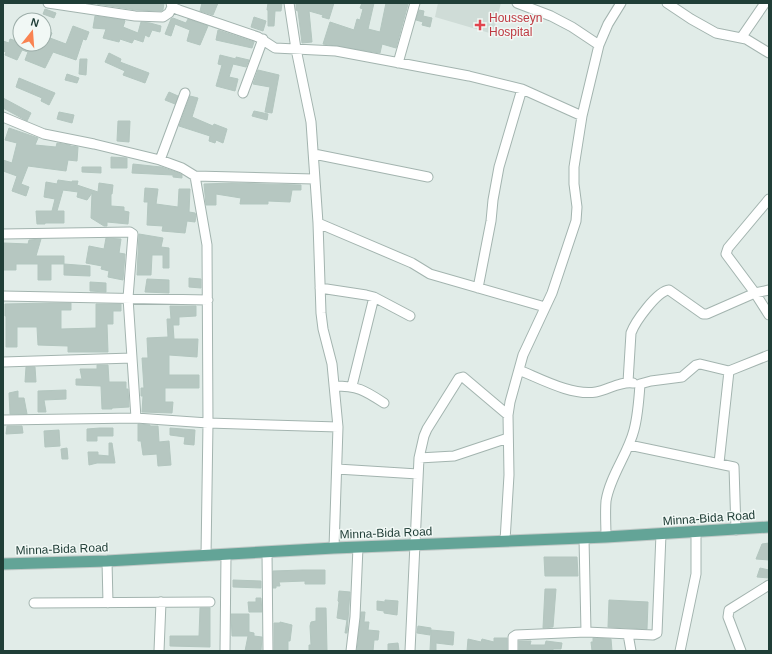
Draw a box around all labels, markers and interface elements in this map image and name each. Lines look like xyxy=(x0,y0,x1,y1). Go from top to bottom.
place label: Housseyn Hospital xyxy=(489,11,542,39)
north arrow xyxy=(12,12,52,52)
text: N xyxy=(29,16,41,29)
marker: Housseyn Hospital xyxy=(474,19,486,31)
street label: Minna-Bida Road xyxy=(662,508,756,528)
street label: Minna-Bida Road xyxy=(339,524,433,542)
street label: Minna-Bida Road xyxy=(15,540,109,558)

